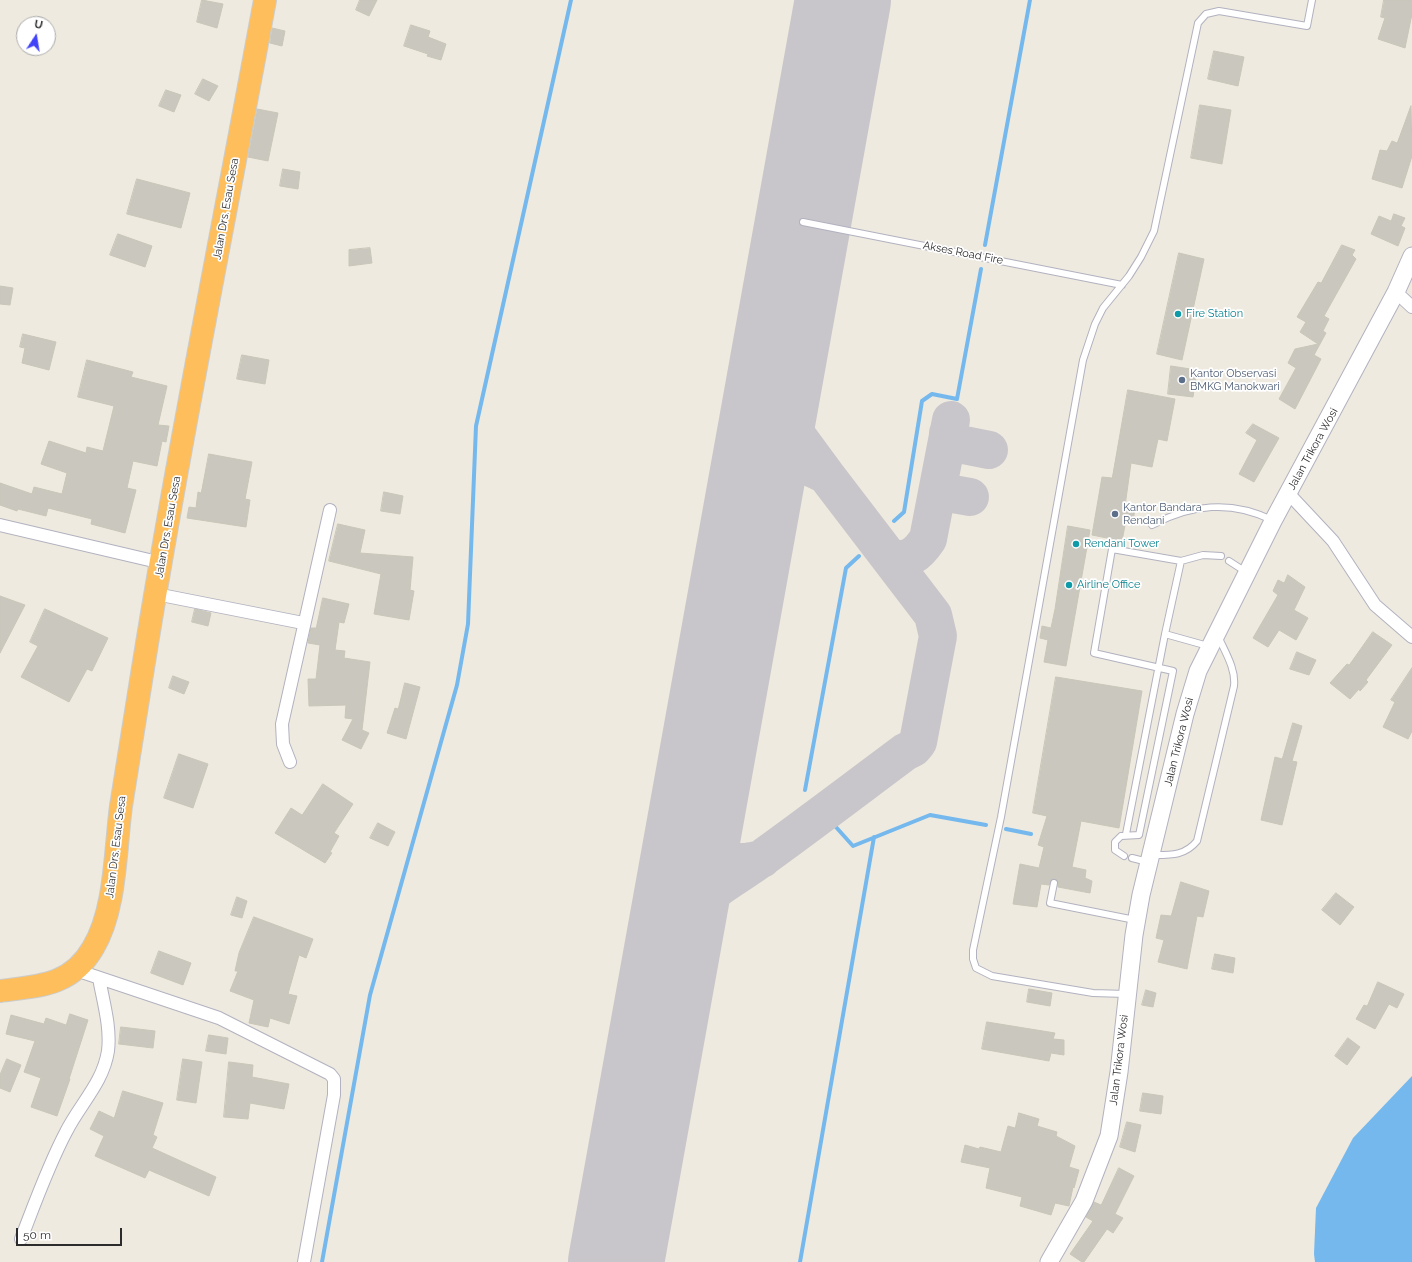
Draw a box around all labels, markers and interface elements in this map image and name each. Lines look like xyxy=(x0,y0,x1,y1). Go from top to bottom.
north arrow xyxy=(16,16,56,56)
text: U xyxy=(33,18,44,32)
street label: Jalan Drs. Esau Sesa xyxy=(211,157,241,261)
street label: Akses Road Fire xyxy=(922,239,1004,267)
place label: Fire Station xyxy=(1186,307,1243,321)
marker: Fire Station xyxy=(1173,309,1183,319)
place label: Kantor Observasi BMKG Manokwari xyxy=(1190,367,1280,393)
marker: Kantor Observasi BMKG Manokwari xyxy=(1177,375,1187,385)
street label: Jalan Trikora Wosi xyxy=(1285,406,1341,492)
street label: Jalan Drs. Esau Sesa xyxy=(153,475,183,579)
place label: Kantor Bandara Rendani xyxy=(1123,501,1202,527)
marker: Kantor Bandara Rendani xyxy=(1110,509,1120,519)
place label: Rendani Tower xyxy=(1084,537,1159,551)
marker: Rendani Tower xyxy=(1071,539,1081,549)
place label: Airline Office xyxy=(1077,578,1141,592)
marker: Airline Office xyxy=(1064,580,1074,590)
street label: Jalan Trikora Wosi xyxy=(1162,696,1196,788)
street label: Jalan Drs. Esau Sesa xyxy=(103,795,129,899)
street label: Jalan Trikora Wosi xyxy=(1107,1014,1131,1106)
scale bar xyxy=(18,1220,124,1246)
text: 50 m xyxy=(23,1228,51,1242)

